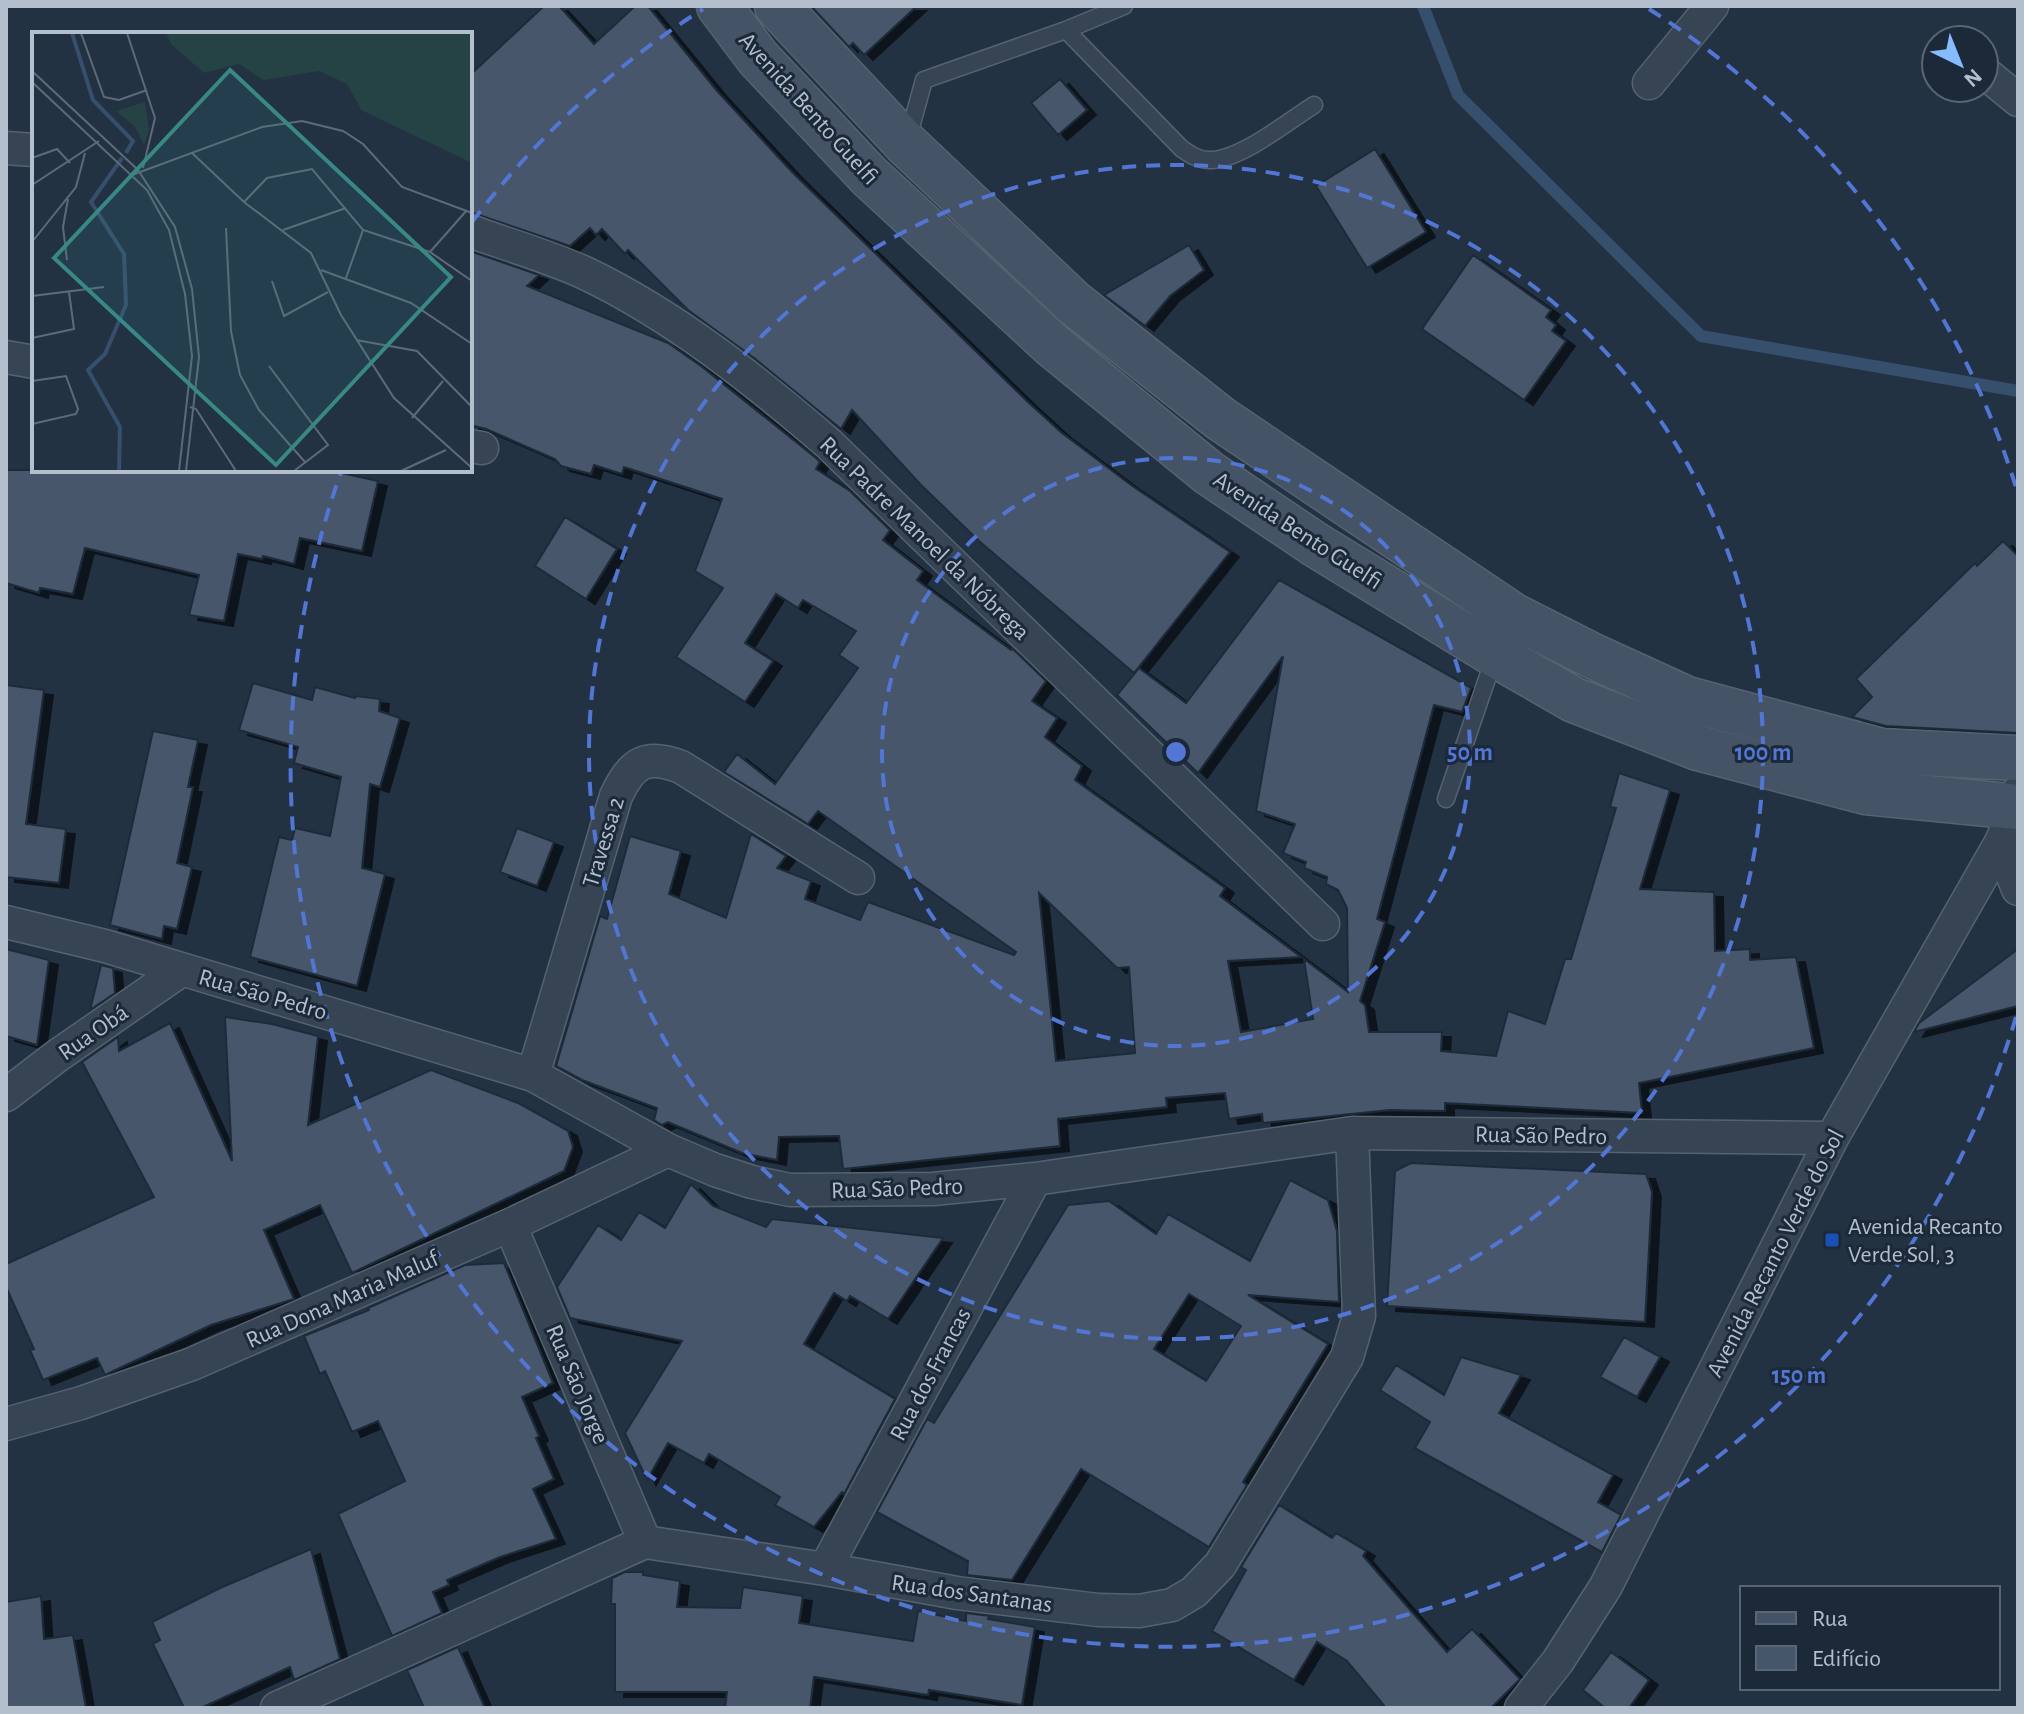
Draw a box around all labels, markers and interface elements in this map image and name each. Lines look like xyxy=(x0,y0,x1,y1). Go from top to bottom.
north arrow xyxy=(1920,24,2000,104)
street label: Avenida Bento Guelfi xyxy=(734,28,883,189)
inset map xyxy=(32,32,472,472)
text: N xyxy=(1960,65,1986,91)
street label: Rua Padre Manoel da Nóbrega xyxy=(815,432,1034,645)
street label: Avenida Bento Guelfi xyxy=(1209,468,1386,594)
centre of rings xyxy=(1162,738,1190,766)
text: 50 m xyxy=(1447,741,1493,765)
text: 100 m xyxy=(1735,741,1791,765)
street label: Travessa 2 xyxy=(579,794,629,890)
street label: Rua São Pedro xyxy=(196,965,330,1025)
street label: Rua Obá xyxy=(54,1000,133,1065)
street label: Rua São Pedro xyxy=(1475,1123,1607,1149)
street label: Avenida Recanto Verde do Sol xyxy=(1703,1126,1849,1381)
street label: Rua São Pedro xyxy=(831,1175,964,1203)
place label: Avenida Recanto Verde Sol, 3 xyxy=(1848,1215,2003,1267)
marker: Avenida Recanto Verde Sol, 3 xyxy=(1823,1231,1841,1249)
street label: Rua Dona Maria Maluf xyxy=(243,1246,444,1353)
street label: Rua dos Francas xyxy=(886,1304,976,1445)
street label: Rua São Jorge xyxy=(541,1321,613,1447)
text: 150 m xyxy=(1772,1364,1826,1388)
street label: Rua dos Santanas xyxy=(890,1571,1054,1617)
legend xyxy=(1740,1586,2000,1690)
text: Rua xyxy=(1812,1607,1848,1631)
text: Edifício xyxy=(1812,1647,1881,1671)

